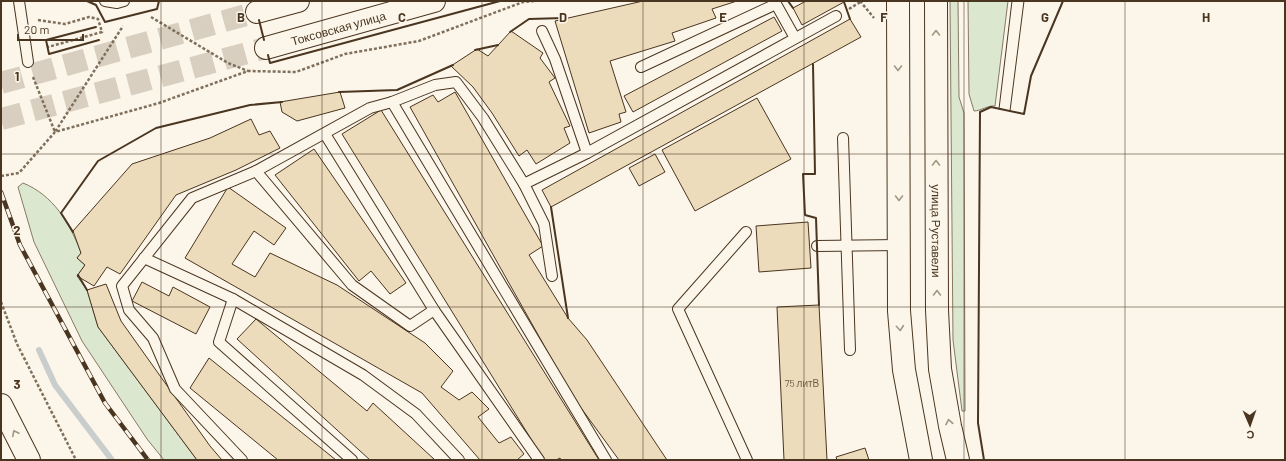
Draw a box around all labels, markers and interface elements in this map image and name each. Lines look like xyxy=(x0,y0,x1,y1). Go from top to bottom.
street label: Токсовская улица xyxy=(289,8,387,48)
text: B xyxy=(237,9,245,25)
text: C xyxy=(398,9,406,25)
text: D xyxy=(559,9,567,25)
text: E xyxy=(719,9,727,25)
text: F xyxy=(880,9,888,25)
text: G xyxy=(1041,9,1049,25)
text: H xyxy=(1202,9,1210,25)
scale bar xyxy=(18,16,83,42)
text: 20 m xyxy=(24,22,50,36)
one-way arrow xyxy=(932,30,940,36)
one-way arrow xyxy=(894,65,902,71)
text: 1 xyxy=(15,68,19,84)
one-way arrow xyxy=(932,160,940,166)
street label: улица Руставели xyxy=(929,184,944,278)
one-way arrow xyxy=(895,195,903,201)
text: 2 xyxy=(13,222,21,238)
one-way arrow xyxy=(933,290,941,296)
one-way arrow xyxy=(896,325,905,331)
text: 3 xyxy=(13,376,21,392)
house number: 75 литВ xyxy=(785,377,820,389)
north arrow xyxy=(1230,405,1270,445)
one-way arrow xyxy=(946,419,954,425)
one-way arrow xyxy=(12,429,20,437)
text: С xyxy=(1246,429,1255,442)

